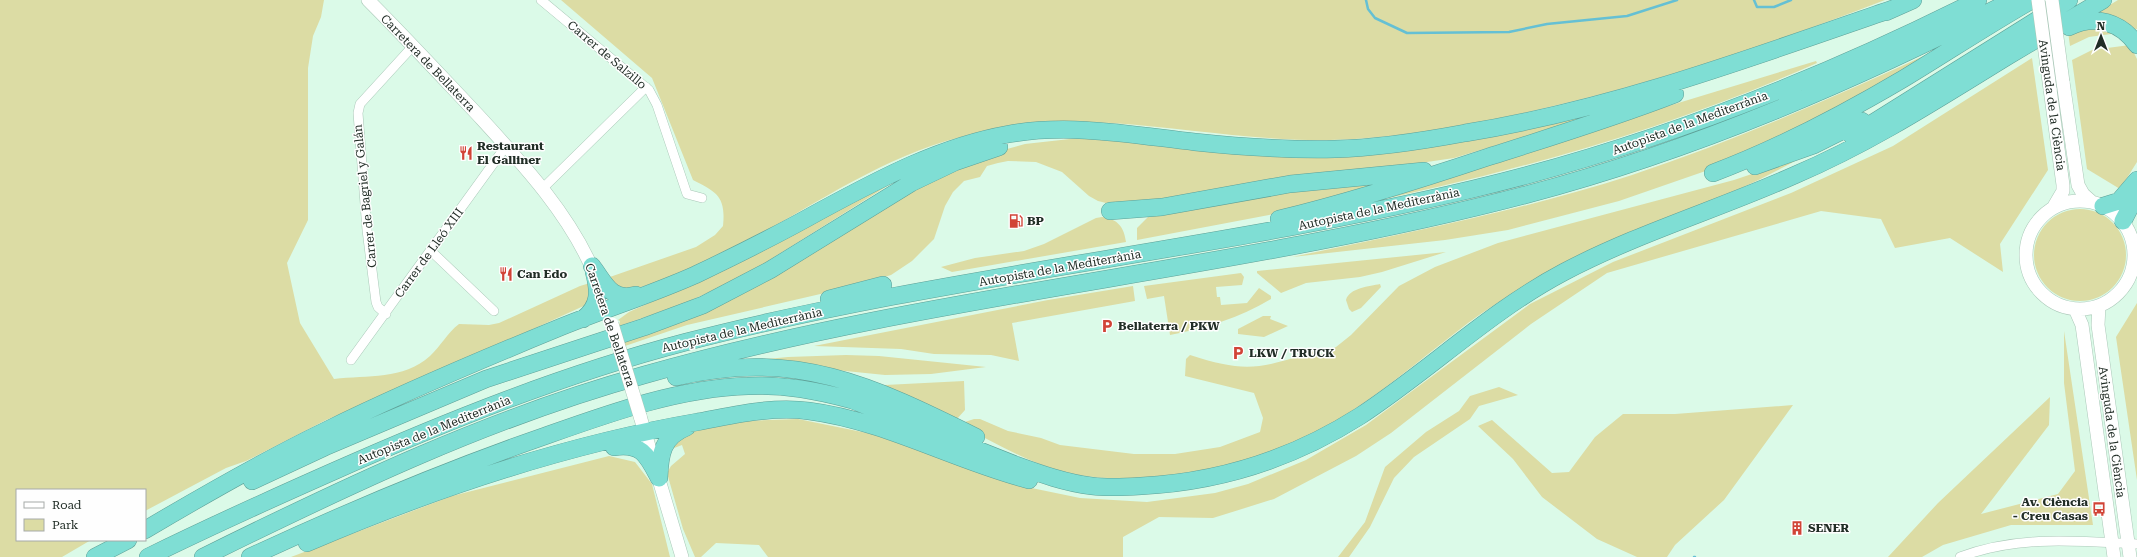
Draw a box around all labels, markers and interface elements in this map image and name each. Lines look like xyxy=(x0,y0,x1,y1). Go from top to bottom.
street label: Carretera de Bellaterra xyxy=(378,12,478,115)
north arrow xyxy=(2081,16,2121,56)
street label: Carrer de Salzillo xyxy=(565,18,649,92)
text: N xyxy=(2097,20,2106,33)
street label: Avinguda de la Ciència xyxy=(2036,38,2068,172)
street label: Autopista de la Mediterrània xyxy=(1610,88,1770,158)
street label: Carrer de Bagriel y Galán xyxy=(350,123,379,268)
place label: Restaurant El Galliner xyxy=(477,139,544,167)
restaurant icon: Restaurant El Galliner xyxy=(458,145,474,161)
street label: Autopista de la Mediterrània xyxy=(1297,185,1461,233)
street label: Carrer de Lleó XIII xyxy=(392,205,466,301)
fuel station icon: BP xyxy=(1008,213,1024,229)
place label: BP xyxy=(1027,214,1045,228)
street label: Autopista de la Mediterrània xyxy=(978,247,1143,289)
street label: Carretera de Bellaterra xyxy=(582,261,638,389)
restaurant icon: Can Edo xyxy=(498,266,514,282)
place label: Can Edo xyxy=(517,267,567,281)
street label: Autopista de la Mediterrània xyxy=(660,305,824,355)
parking icon: Bellaterra / PKW xyxy=(1099,318,1115,334)
place label: Bellaterra / PKW xyxy=(1118,319,1220,333)
parking icon: LKW / TRUCK xyxy=(1230,345,1246,361)
place label: LKW / TRUCK xyxy=(1249,346,1335,360)
street label: Avinguda de la Ciència xyxy=(2096,365,2128,499)
street label: Autopista de la Mediterrània xyxy=(355,393,513,467)
legend xyxy=(16,489,146,541)
place label: Av. Ciència - Creu Casas xyxy=(2012,495,2088,523)
text: Road xyxy=(52,498,82,512)
bus stop icon: Av. Ciència - Creu Casas xyxy=(2091,501,2107,517)
text: Park xyxy=(52,518,79,532)
building icon: SENER xyxy=(1789,520,1805,536)
place label: SENER xyxy=(1808,521,1849,535)

